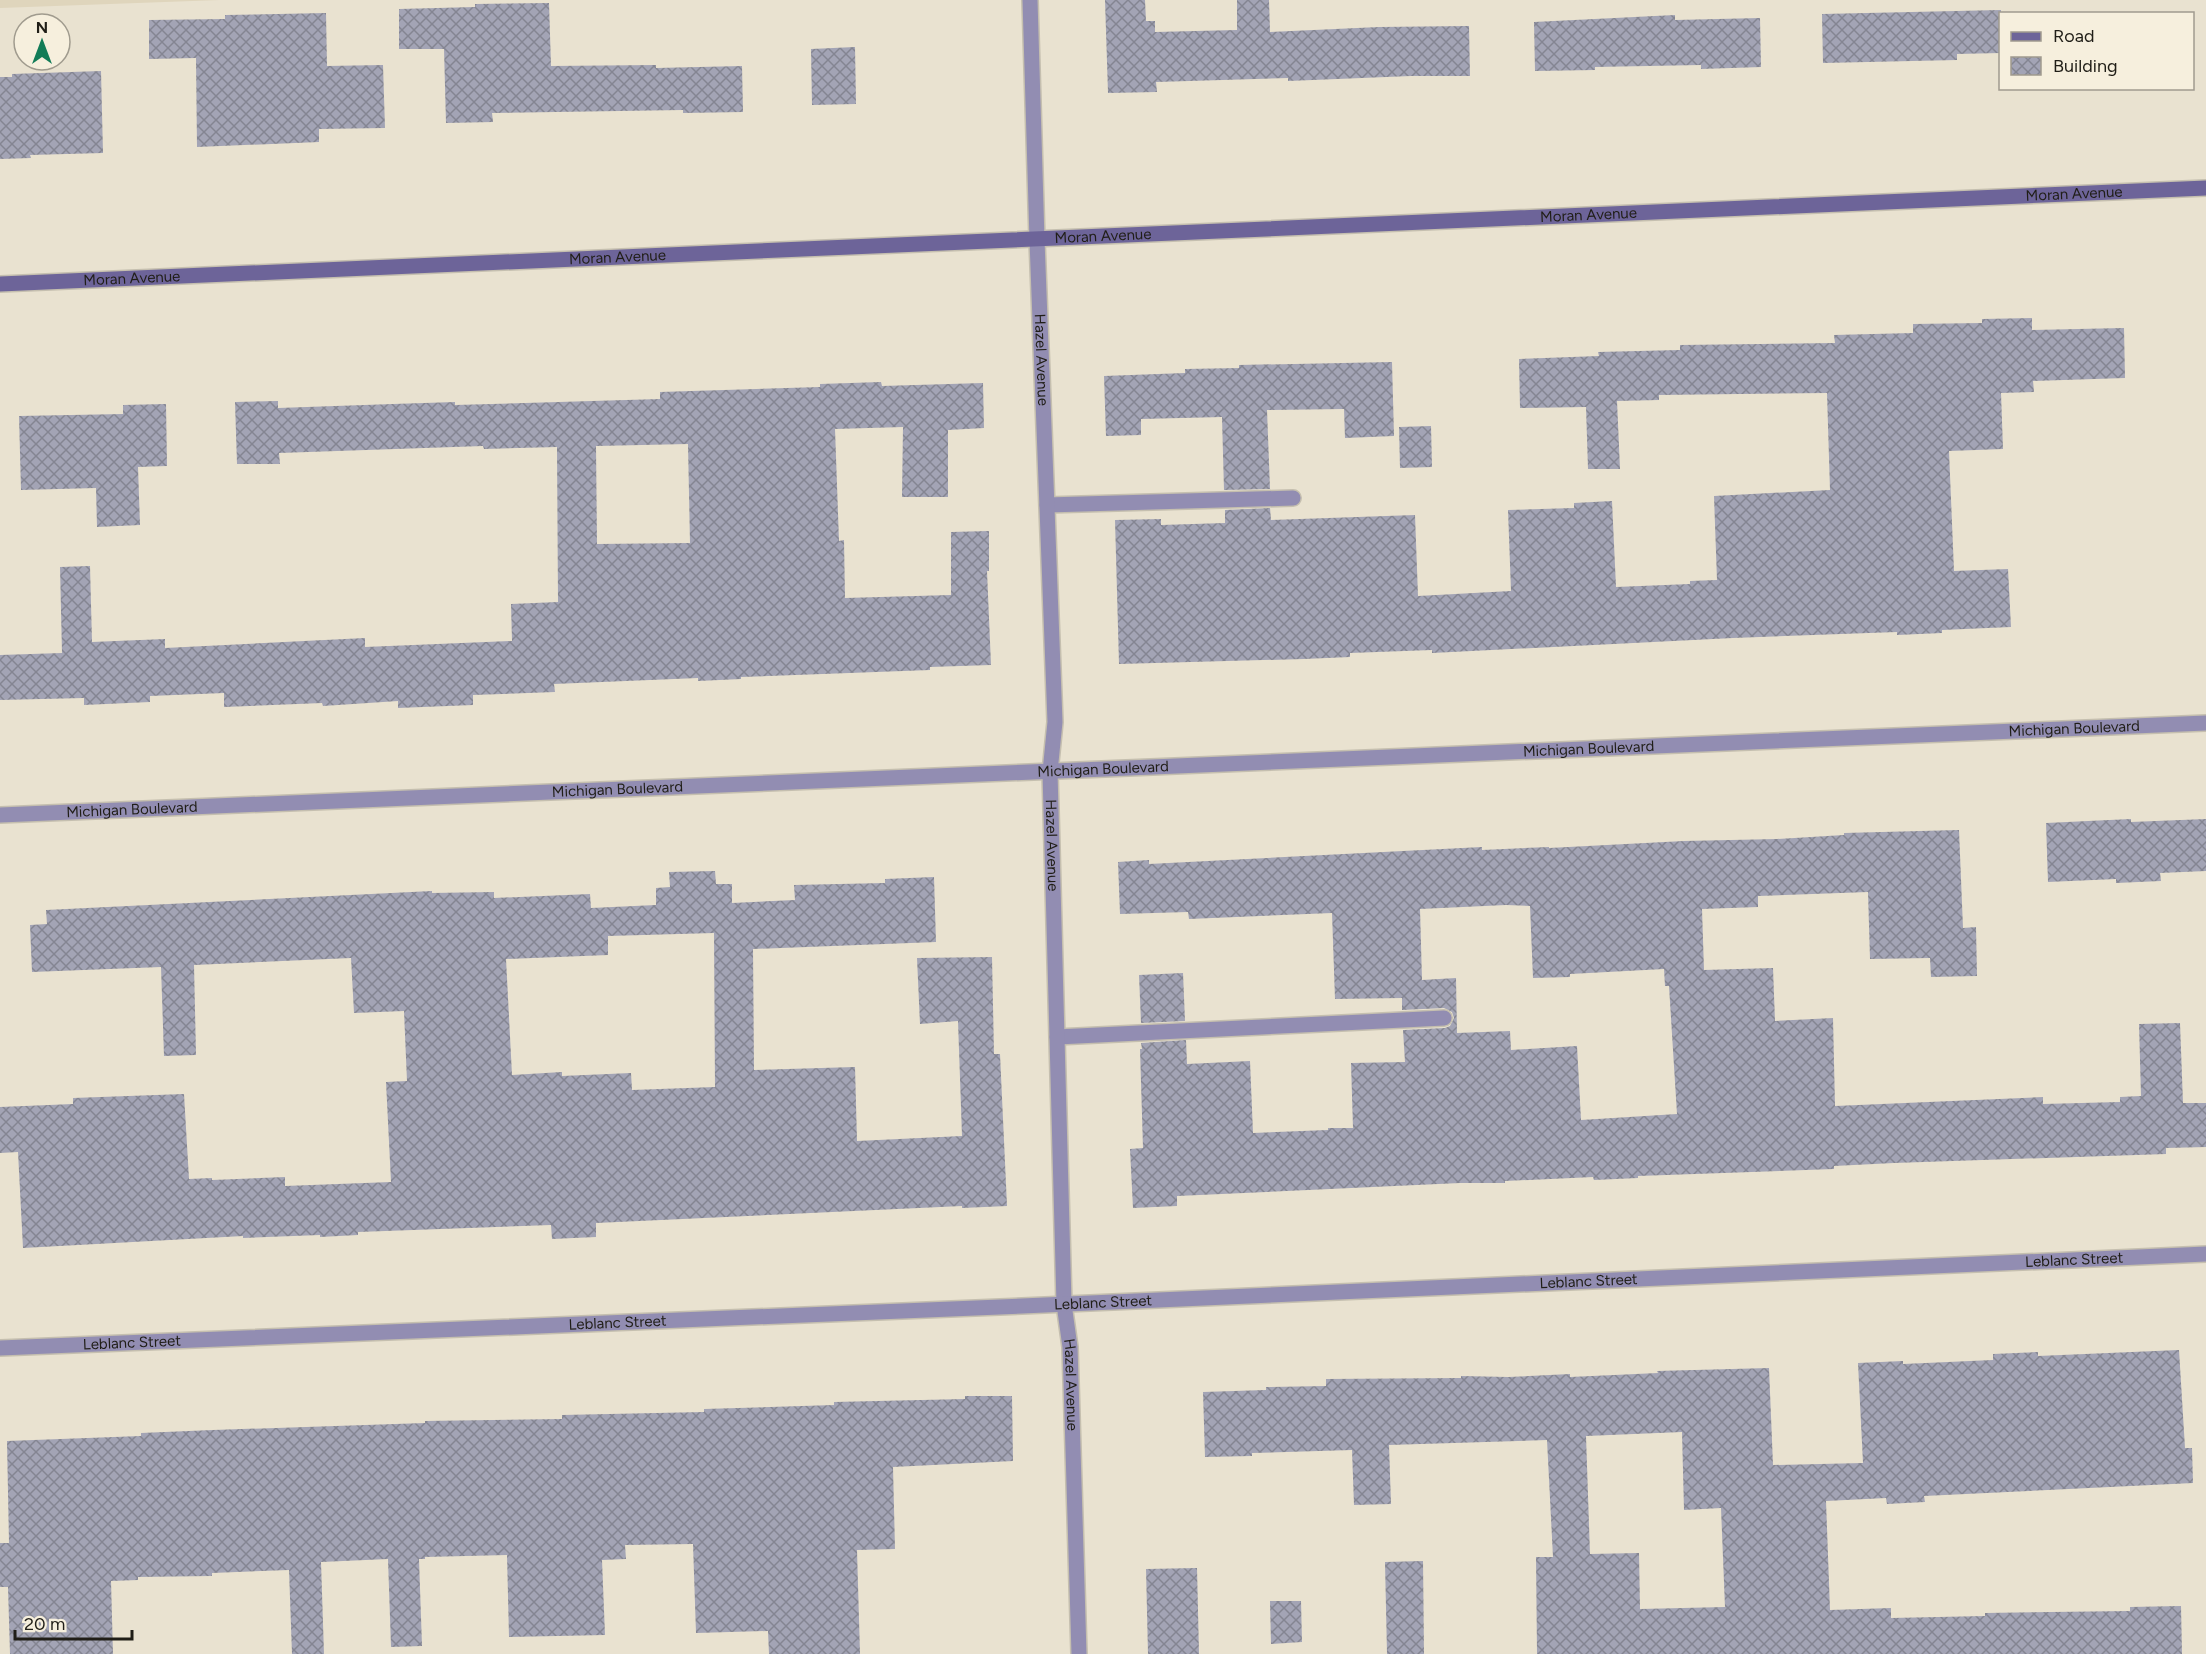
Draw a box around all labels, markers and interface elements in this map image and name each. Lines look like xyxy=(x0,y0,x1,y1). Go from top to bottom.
north arrow xyxy=(12,12,72,72)
legend xyxy=(1999,12,2194,90)
text: N xyxy=(36,18,48,37)
text: Road xyxy=(2053,25,2094,47)
text: Building xyxy=(2053,55,2118,77)
street label: Moran Avenue xyxy=(2025,183,2123,205)
street label: Moran Avenue xyxy=(1540,204,1637,226)
street label: Moran Avenue xyxy=(1054,225,1152,247)
street label: Moran Avenue xyxy=(569,246,666,268)
street label: Moran Avenue xyxy=(83,267,181,289)
street label: Hazel Avenue xyxy=(1031,313,1052,406)
street label: Michigan Boulevard xyxy=(2008,717,2140,740)
street label: Michigan Boulevard xyxy=(1523,737,1655,760)
street label: Michigan Boulevard xyxy=(1037,757,1169,781)
street label: Michigan Boulevard xyxy=(551,778,684,801)
street label: Michigan Boulevard xyxy=(66,798,198,821)
street label: Hazel Avenue xyxy=(1042,799,1062,892)
street label: Leblanc Street xyxy=(2025,1249,2124,1271)
street label: Leblanc Street xyxy=(1539,1270,1638,1292)
street label: Leblanc Street xyxy=(1054,1291,1153,1314)
street label: Leblanc Street xyxy=(568,1312,667,1334)
street label: Leblanc Street xyxy=(83,1332,182,1354)
street label: Hazel Avenue xyxy=(1060,1337,1081,1431)
scale bar xyxy=(15,1603,132,1641)
text: 20 m xyxy=(24,1613,65,1635)

